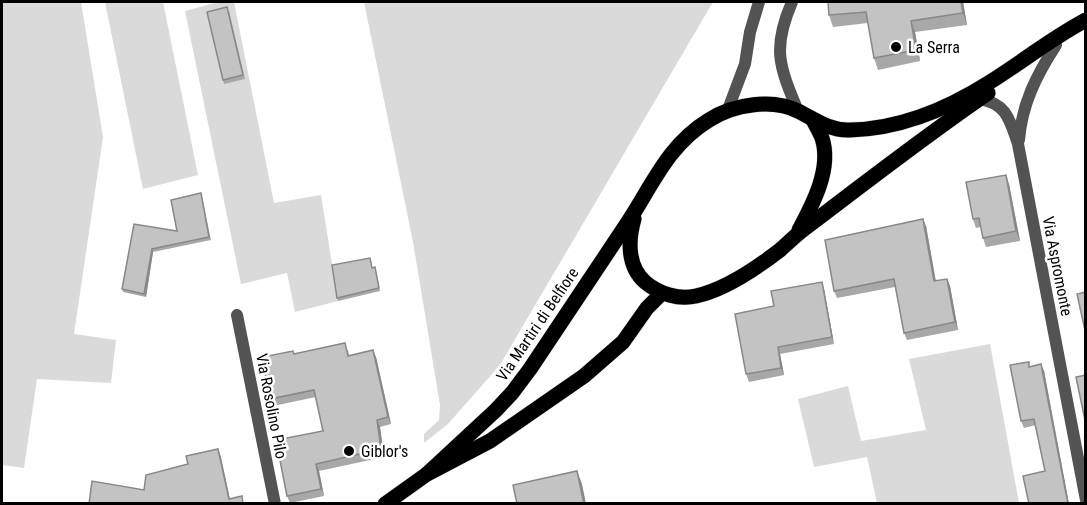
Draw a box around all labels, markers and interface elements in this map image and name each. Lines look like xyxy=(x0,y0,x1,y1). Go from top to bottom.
place label: La Serra xyxy=(908,38,960,57)
marker: La Serra xyxy=(889,40,903,54)
street label: Via Aspromonte xyxy=(1039,215,1076,318)
street label: Via Martiri di Belfiore xyxy=(492,264,582,385)
street label: Via Rosolino Pilo xyxy=(252,352,291,460)
place label: Giblor's xyxy=(361,442,408,461)
marker: Giblor's xyxy=(342,444,356,458)

